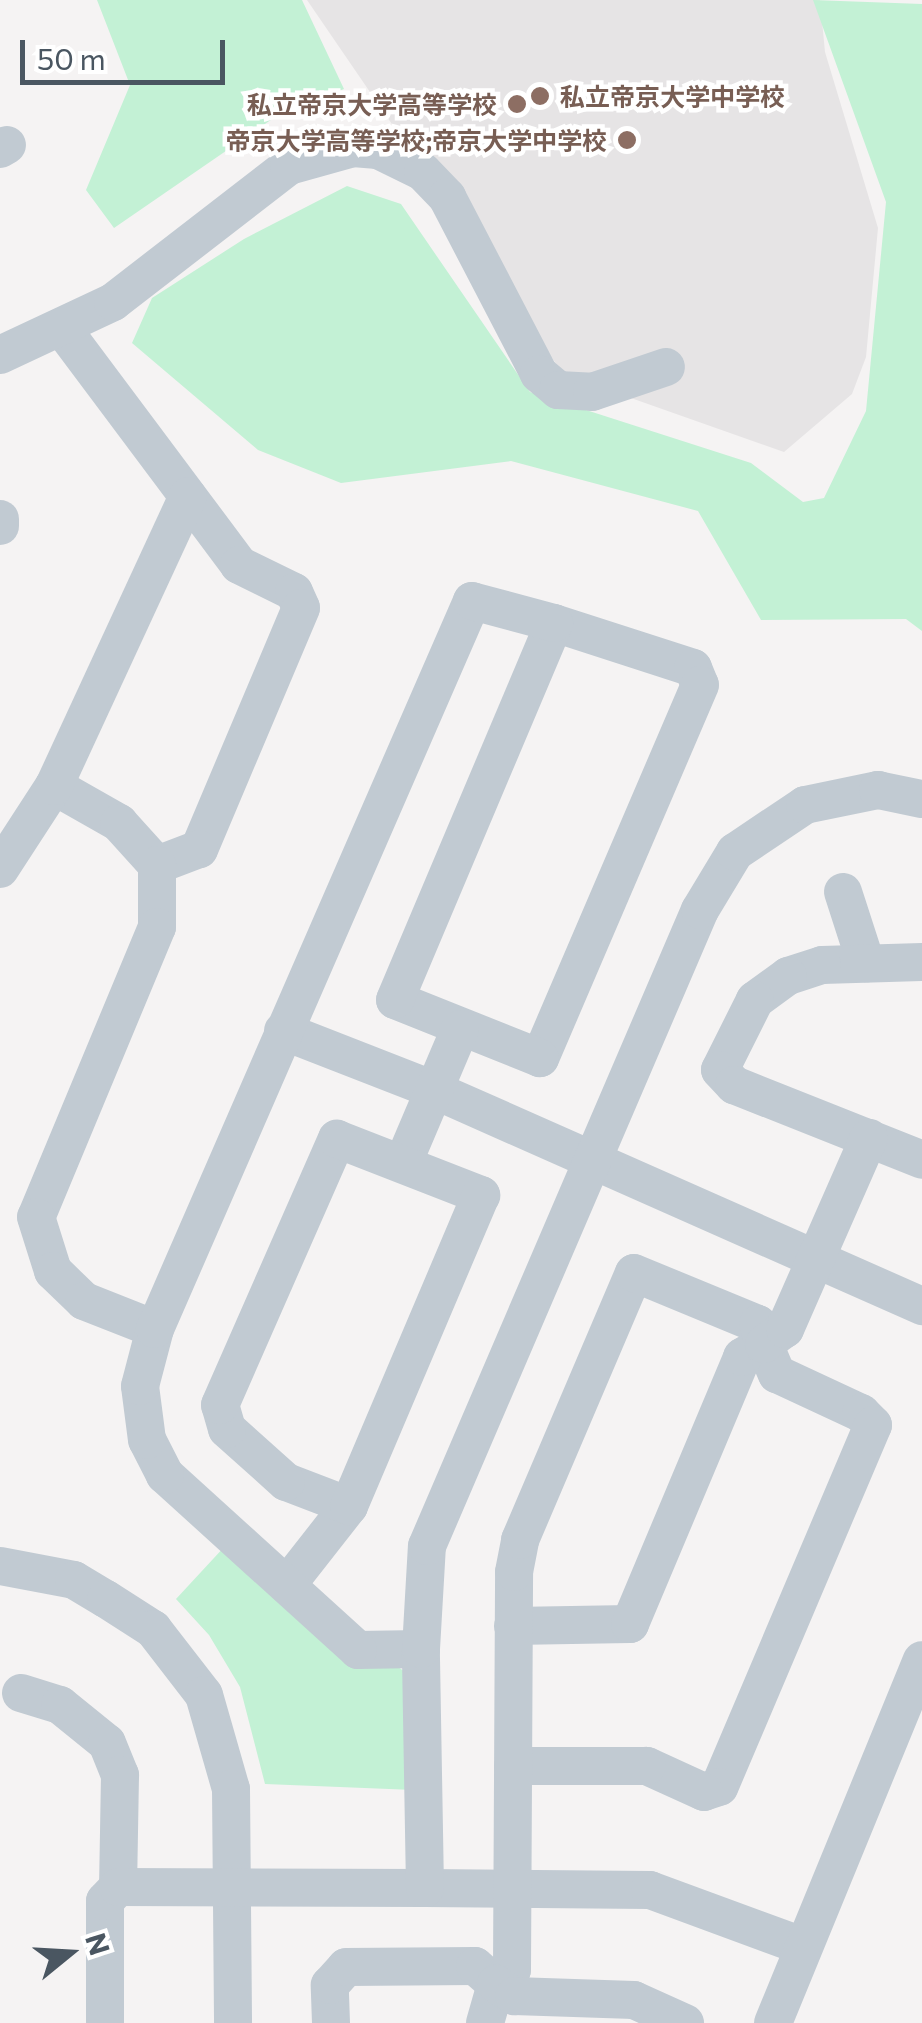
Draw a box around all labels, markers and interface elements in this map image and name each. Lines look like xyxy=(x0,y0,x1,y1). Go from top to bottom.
scale bar xyxy=(25,20,230,82)
text: 50 m xyxy=(37,39,106,76)
place label: 私立帝京大学中学校 xyxy=(560,81,785,111)
marker: 私立帝京大学中学校 xyxy=(529,85,551,107)
place label: 私立帝京大学高等学校 xyxy=(247,89,497,119)
marker: 私立帝京大学高等学校 xyxy=(506,93,528,115)
place label: 帝京大学高等学校;帝京大学中学校 xyxy=(225,125,607,155)
marker: 帝京大学高等学校;帝京大学中学校 xyxy=(616,129,638,151)
north arrow xyxy=(20,1903,120,2003)
text: N xyxy=(79,1928,118,1959)

